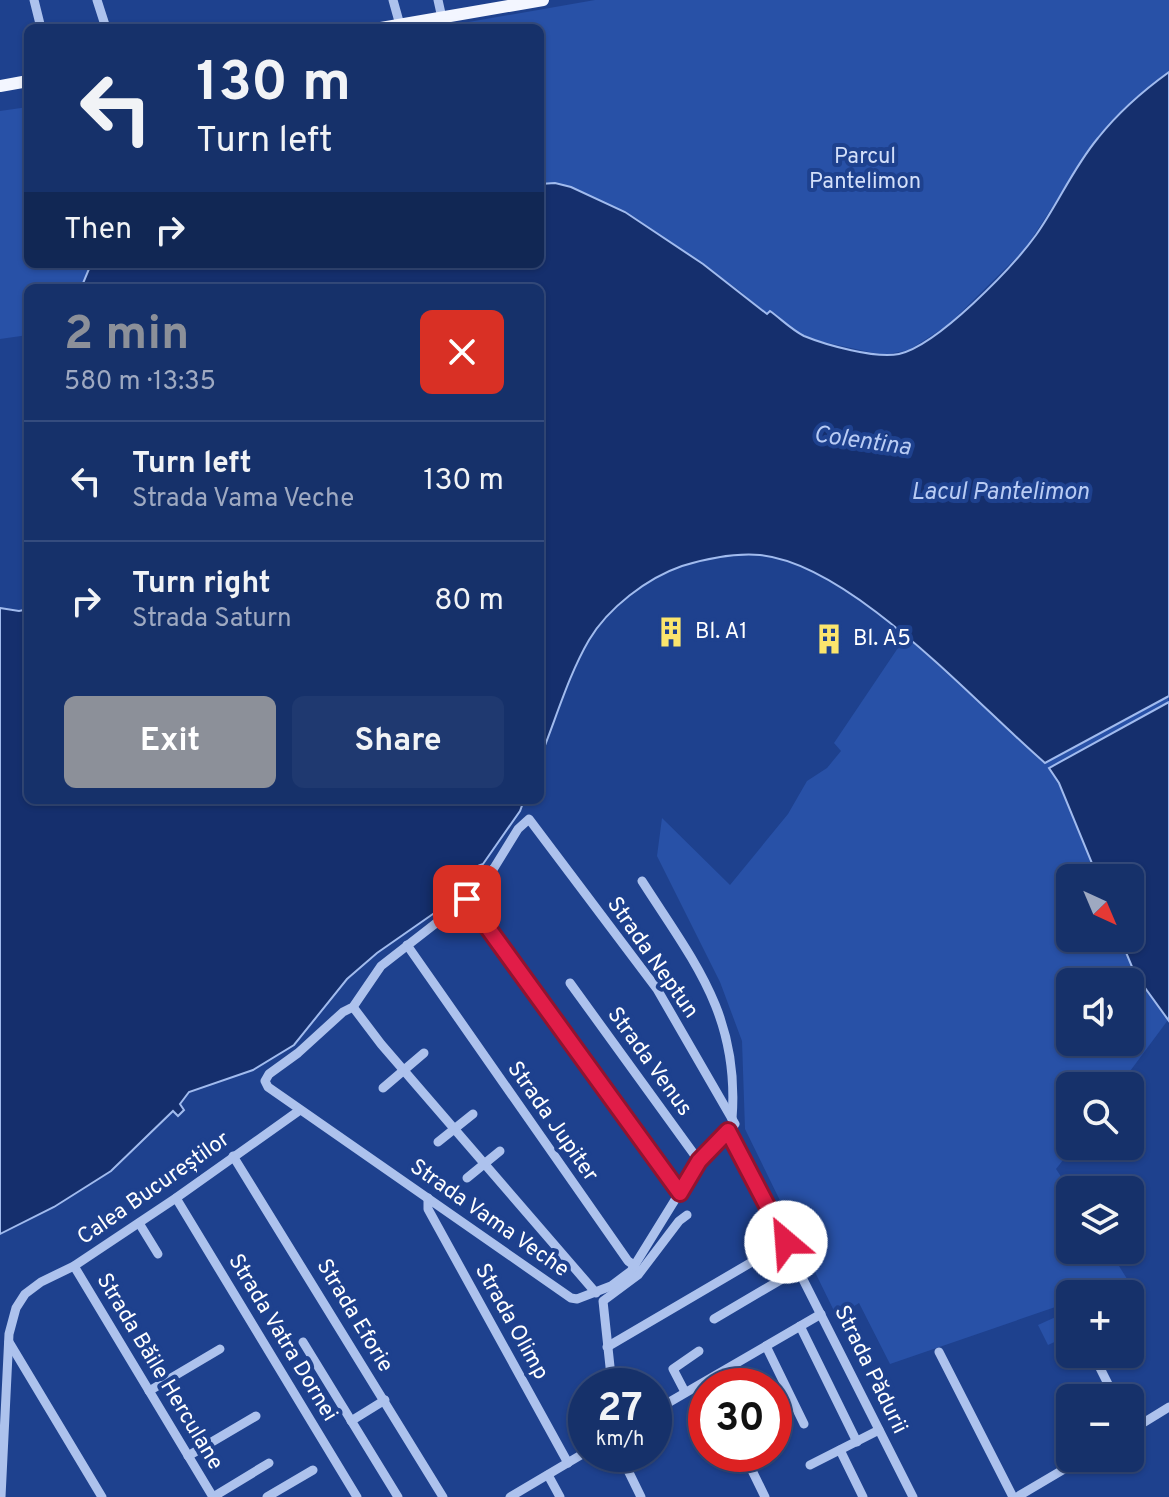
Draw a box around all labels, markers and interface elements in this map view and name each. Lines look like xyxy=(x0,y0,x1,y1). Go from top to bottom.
text: 130 m xyxy=(196,50,351,120)
icon: left xyxy=(64,56,168,160)
text: Turn left xyxy=(196,119,333,165)
park label: Parcul Pantelimon xyxy=(809,144,921,196)
icon: right xyxy=(148,208,192,252)
text: Then xyxy=(64,212,132,249)
text: 2 min xyxy=(64,306,189,366)
button: close xyxy=(420,310,504,394)
text: 580 m · 13:35 xyxy=(64,366,216,399)
water label: Colentina xyxy=(811,420,913,464)
text: Turn left xyxy=(132,446,252,483)
icon: left xyxy=(64,459,108,503)
text: 130 m xyxy=(423,463,504,500)
water label: Lacul Pantelimon xyxy=(911,478,1089,508)
text: Strada Vama Veche xyxy=(132,483,354,516)
text: Turn right xyxy=(132,566,270,603)
icon: right xyxy=(64,579,108,623)
text: 80 m xyxy=(434,583,504,620)
text: Strada Saturn xyxy=(132,603,292,636)
building icon: Bl. A1 xyxy=(654,615,688,649)
place label: Bl. A1 xyxy=(695,619,747,646)
building icon: Bl. A5 xyxy=(812,622,846,656)
place label: Bl. A5 xyxy=(853,626,911,653)
button: Exit xyxy=(64,696,276,788)
button: Share xyxy=(292,696,504,788)
north arrow xyxy=(1056,864,1144,952)
map controls xyxy=(1056,864,1144,1472)
pin xyxy=(433,865,501,933)
icon: arrive xyxy=(445,877,489,921)
street label: Strada Neptun xyxy=(600,892,704,1024)
button: sound xyxy=(1056,968,1144,1056)
street label: Strada Venus xyxy=(600,1002,698,1122)
street label: Strada Jupiter xyxy=(501,1057,604,1188)
button: search xyxy=(1056,1072,1144,1160)
street label: Calea Bucureștilor xyxy=(73,1126,236,1252)
street label: Strada Vama Veche xyxy=(404,1154,574,1284)
button: layers xyxy=(1056,1176,1144,1264)
position arrow xyxy=(744,1200,828,1284)
street label: Strada Vatra Dornei xyxy=(221,1249,343,1427)
street label: Strada Eforie xyxy=(310,1254,398,1378)
street label: Strada Olimp xyxy=(468,1259,554,1385)
street label: Strada Băile Herculane xyxy=(90,1269,228,1475)
button: + xyxy=(1056,1280,1144,1368)
street label: Strada Pădurii xyxy=(827,1302,913,1438)
speed limit sign: 30 xyxy=(688,1368,792,1472)
button: − xyxy=(1056,1384,1144,1472)
text: 27 xyxy=(597,1385,643,1435)
text: km/h xyxy=(596,1427,644,1453)

